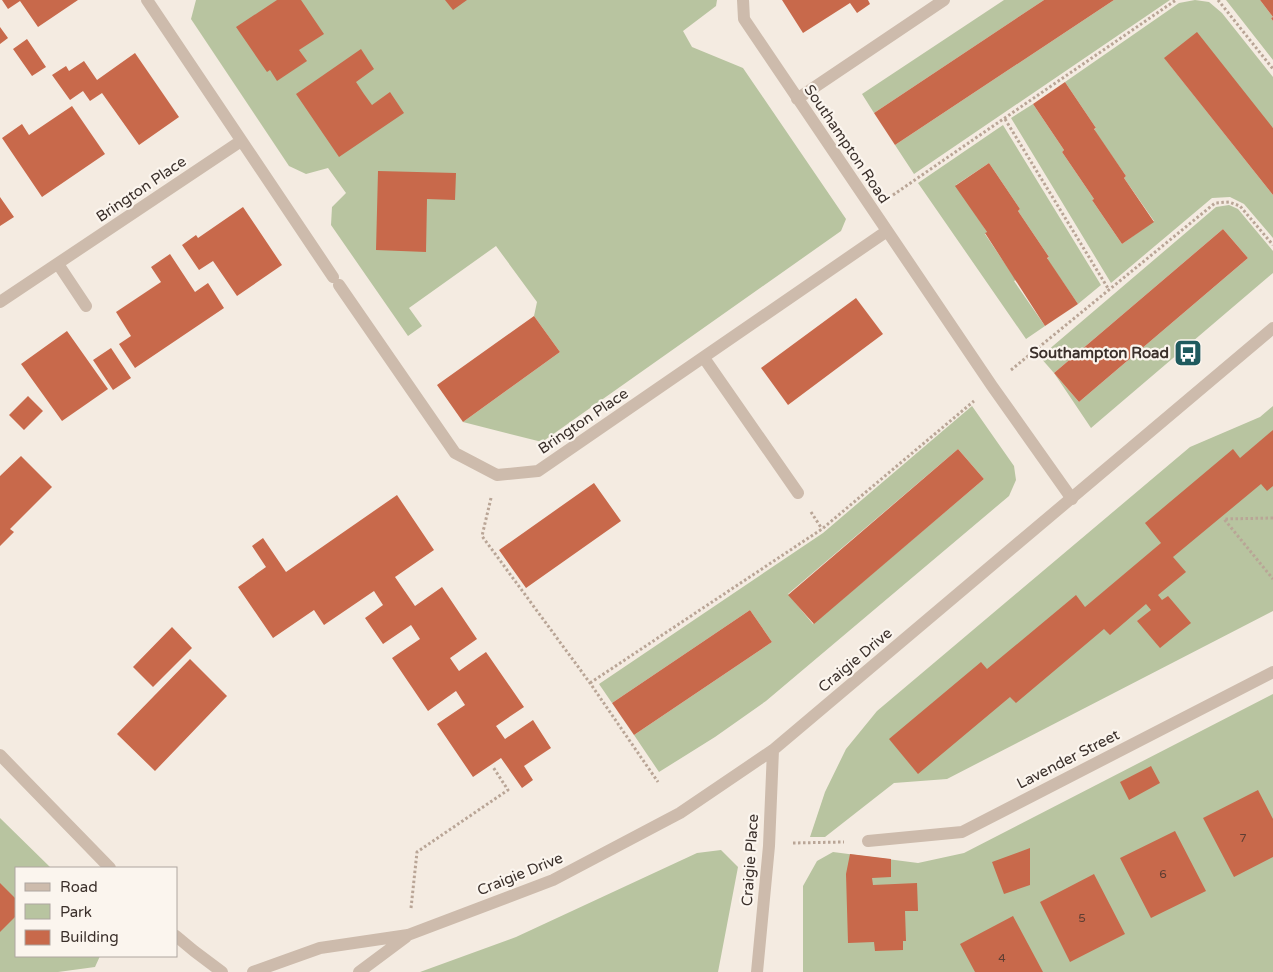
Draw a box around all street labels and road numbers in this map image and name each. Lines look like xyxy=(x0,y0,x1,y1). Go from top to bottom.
street label: Southampton Road xyxy=(801,81,893,207)
street label: Brington Place xyxy=(93,152,189,226)
street label: Brington Place xyxy=(535,384,631,458)
street label: Craigie Drive xyxy=(814,624,896,696)
street label: Lavender Street xyxy=(1014,725,1123,793)
street label: Craigie Place xyxy=(738,813,762,907)
street label: Craigie Drive xyxy=(475,849,565,899)

